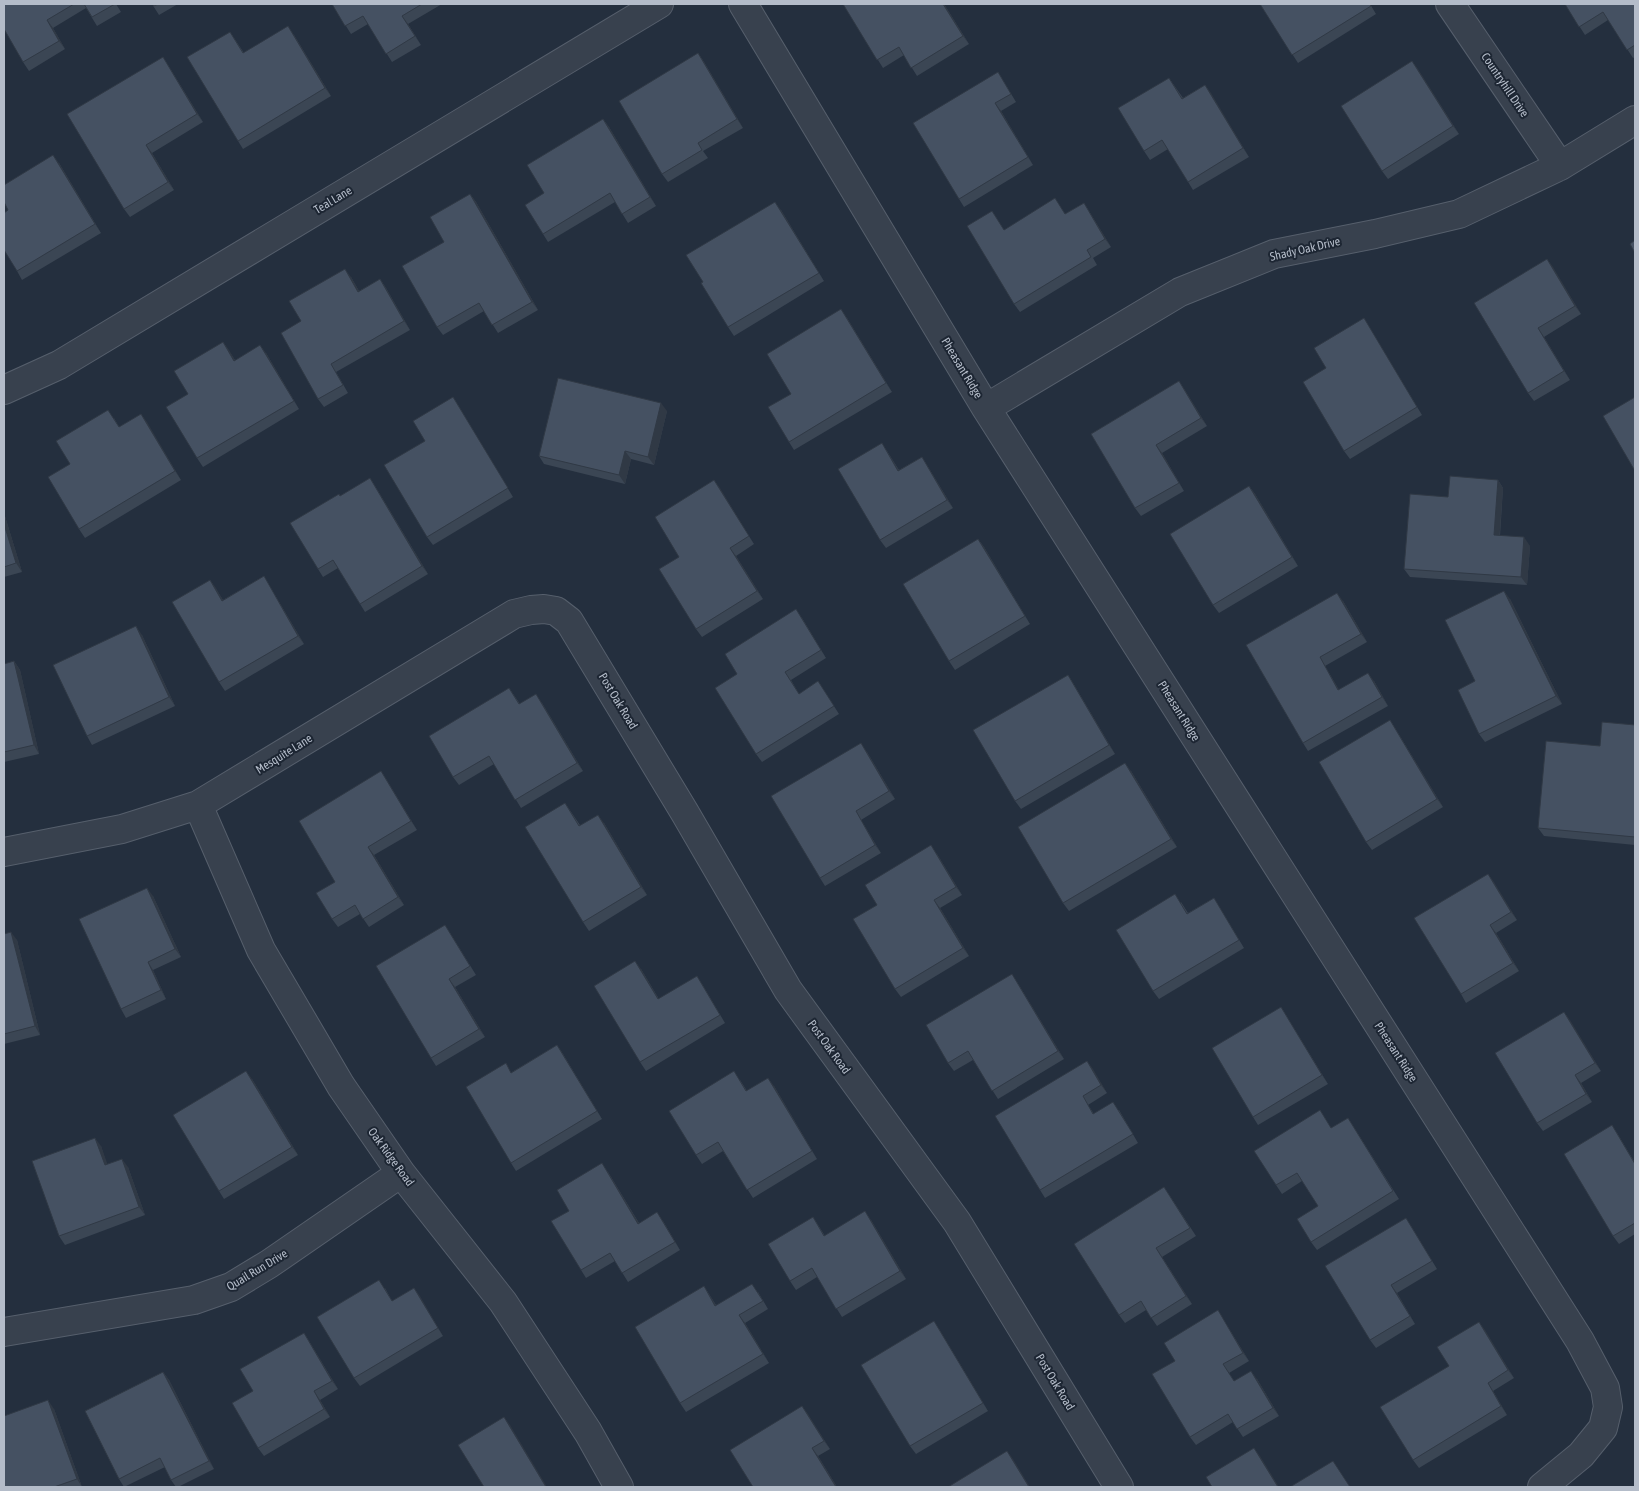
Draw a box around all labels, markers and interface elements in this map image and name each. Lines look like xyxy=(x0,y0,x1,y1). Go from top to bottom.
street label: Countryhill Drive xyxy=(1478,50,1532,120)
street label: Teal Lane xyxy=(311,183,355,217)
street label: Shady Oak Drive xyxy=(1269,234,1341,264)
street label: Pheasant Ridge xyxy=(938,335,986,401)
street label: Post Oak Road xyxy=(596,670,640,732)
street label: Pheasant Ridge xyxy=(1155,678,1203,744)
street label: Mesquite Lane xyxy=(253,731,315,777)
street label: Post Oak Road xyxy=(805,1017,853,1077)
street label: Pheasant Ridge xyxy=(1372,1020,1420,1084)
street label: Oak Ridge Road xyxy=(365,1125,417,1189)
street label: Quail Run Drive xyxy=(224,1246,290,1294)
street label: Post Oak Road xyxy=(1033,1351,1077,1413)

